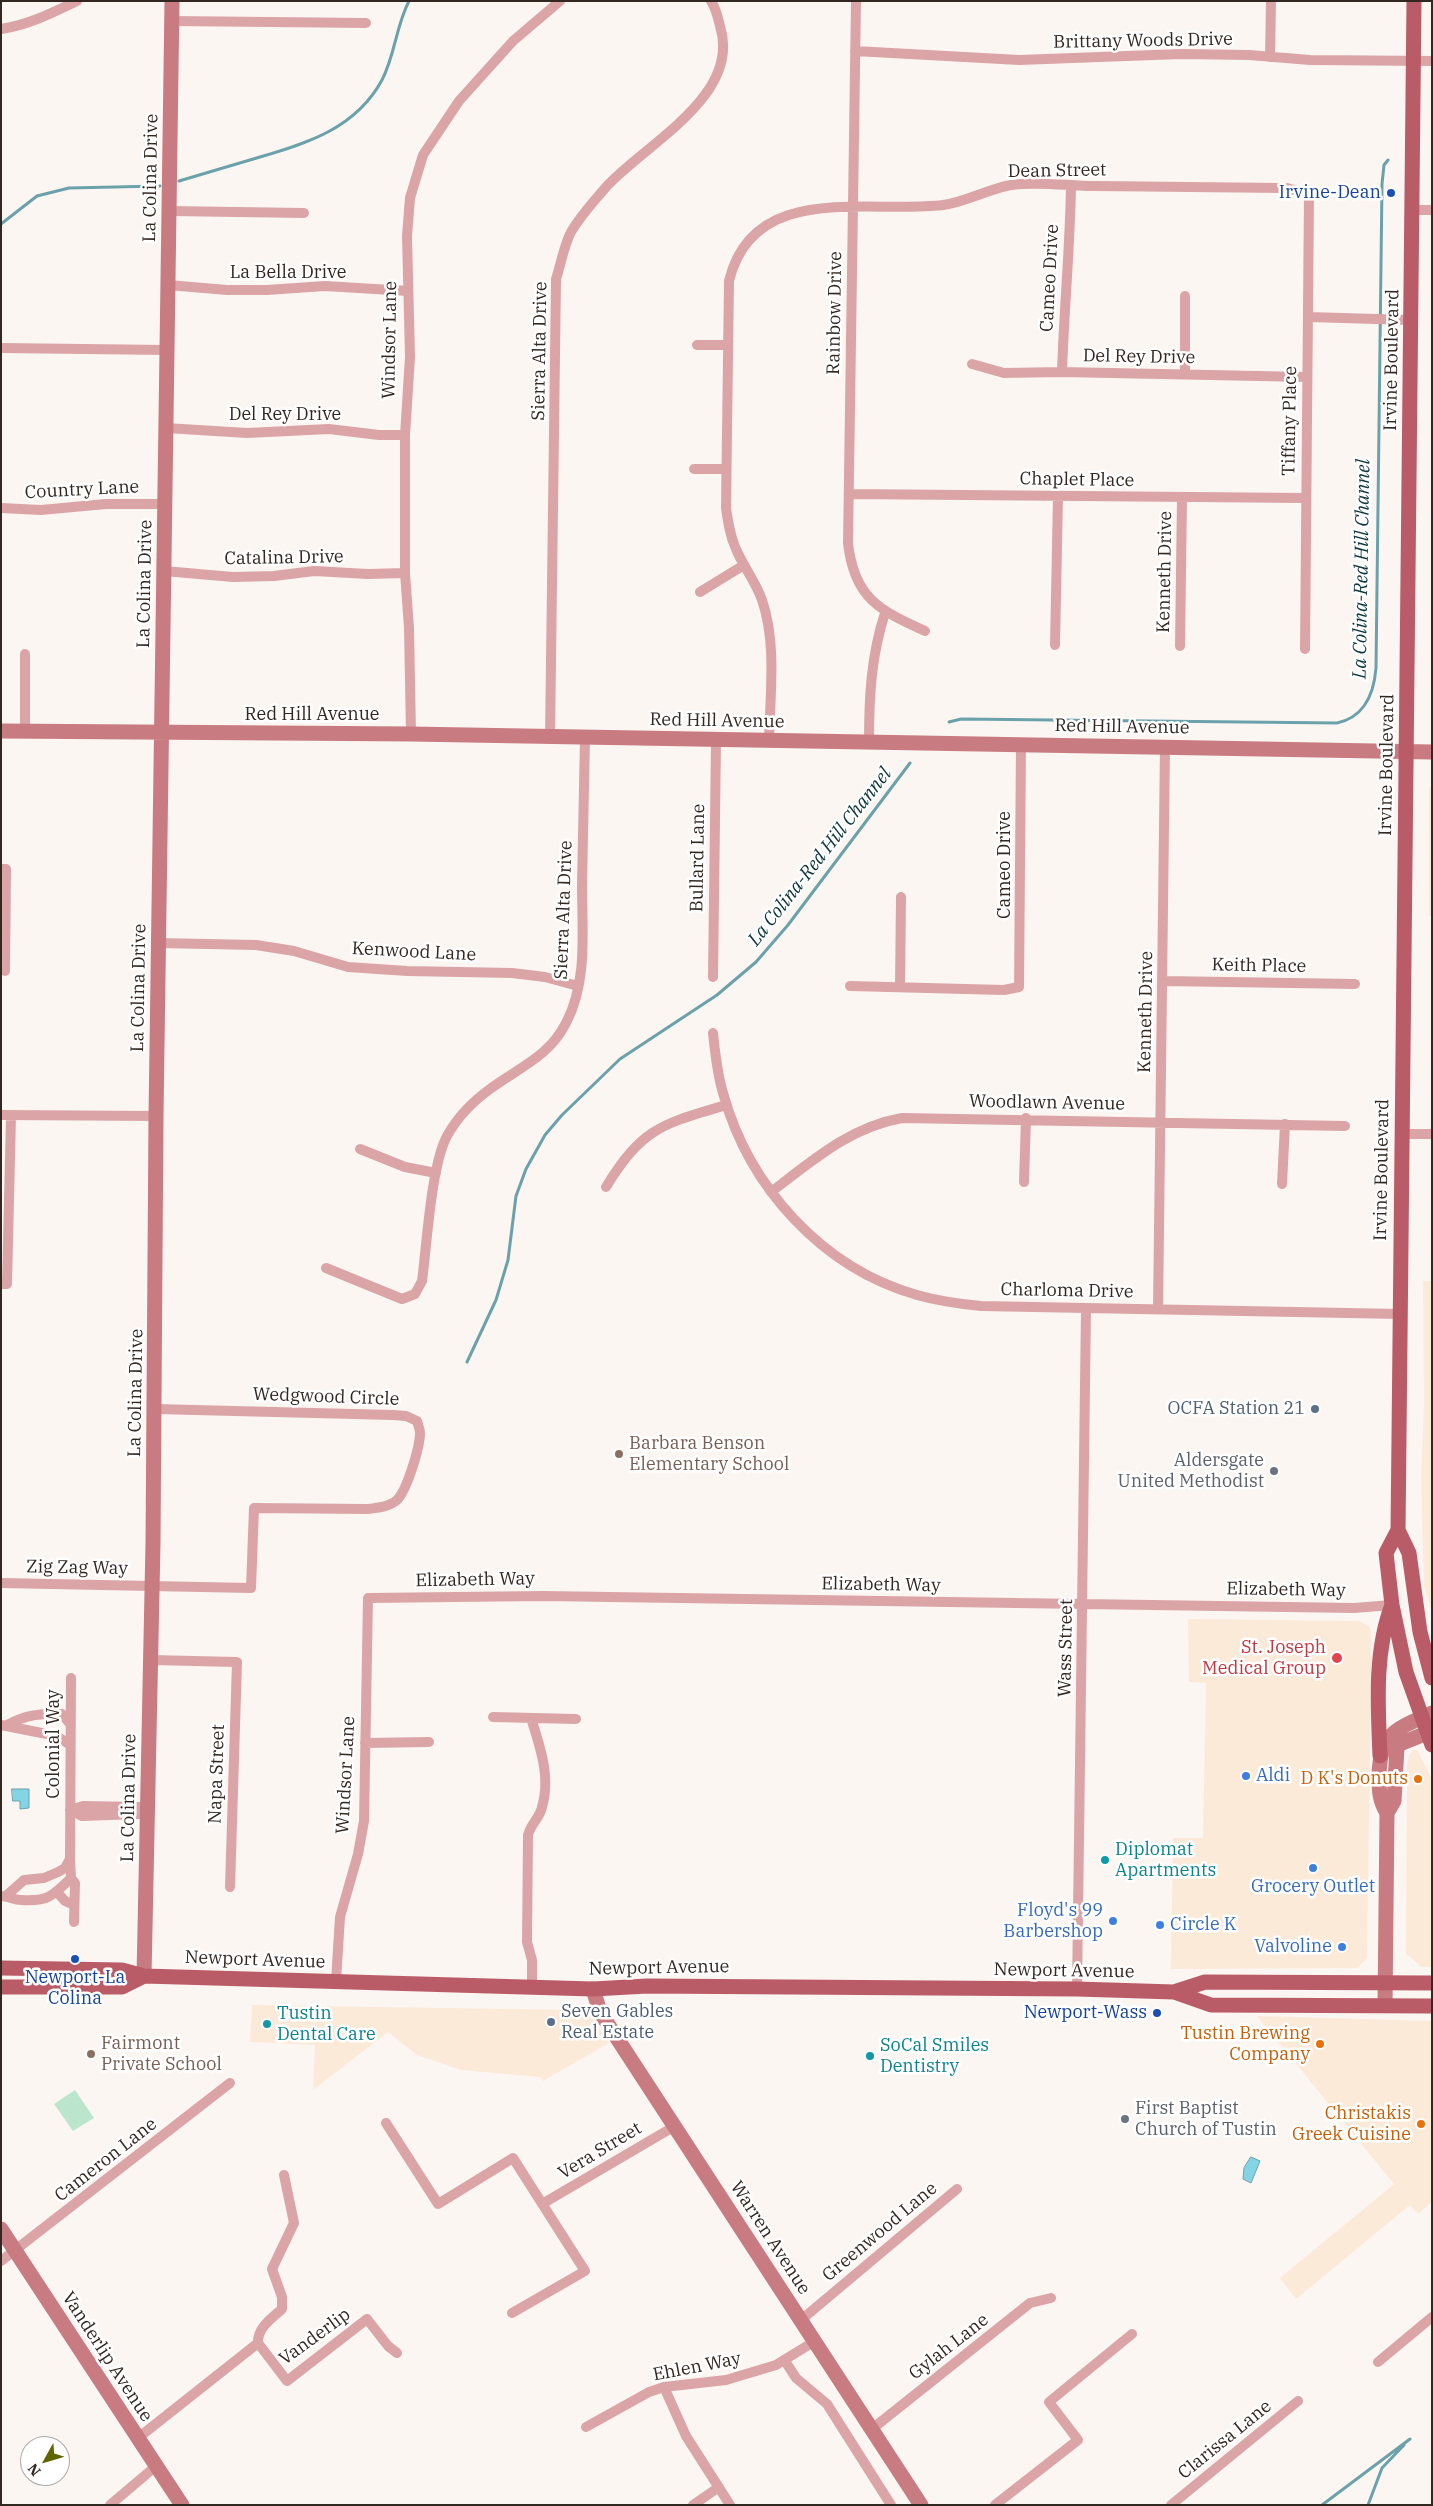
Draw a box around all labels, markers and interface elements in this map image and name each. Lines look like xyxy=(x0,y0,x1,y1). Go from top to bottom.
street label: Brittany Woods Drive xyxy=(1053,29,1233,53)
street label: La Colina Drive xyxy=(139,114,163,242)
street label: Dean Street xyxy=(1008,159,1106,183)
place label: Irvine-Dean xyxy=(1279,182,1381,204)
marker: Irvine-Dean xyxy=(1385,187,1397,199)
street label: Cameo Drive xyxy=(1036,224,1064,332)
street label: Rainbow Drive xyxy=(823,251,847,375)
street label: La Bella Drive xyxy=(230,262,346,284)
street label: Windsor Lane xyxy=(378,281,402,399)
street label: Sierra Alta Drive xyxy=(528,281,552,421)
street label: Irvine Boulevard xyxy=(1380,289,1404,431)
street label: Del Rey Drive xyxy=(1083,345,1195,369)
street label: Tiffany Place xyxy=(1278,366,1302,476)
street label: Del Rey Drive xyxy=(229,404,341,426)
water label: La Colina-Red Hill Channel xyxy=(1349,459,1375,679)
street label: Chaplet Place xyxy=(1020,468,1134,492)
street label: Country Lane xyxy=(24,476,140,504)
street label: Kenneth Drive xyxy=(1153,511,1177,633)
street label: La Colina Drive xyxy=(133,520,157,648)
street label: Catalina Drive xyxy=(224,546,344,570)
street label: Irvine Boulevard xyxy=(1375,694,1399,836)
street label: Red Hill Avenue xyxy=(245,704,379,726)
street label: Red Hill Avenue xyxy=(649,709,785,733)
street label: Red Hill Avenue xyxy=(1054,715,1190,739)
water label: La Colina-Red Hill Channel xyxy=(743,763,897,951)
street label: Bullard Lane xyxy=(686,804,710,912)
street label: Cameo Drive xyxy=(994,811,1016,919)
street label: Sierra Alta Drive xyxy=(551,840,577,980)
street label: La Colina Drive xyxy=(127,924,151,1052)
street label: Kenwood Lane xyxy=(351,938,477,966)
street label: Kenneth Drive xyxy=(1134,951,1158,1073)
street label: Keith Place xyxy=(1212,954,1306,978)
street label: Woodlawn Avenue xyxy=(969,1091,1125,1115)
street label: Irvine Boulevard xyxy=(1370,1099,1394,1241)
street label: Charloma Drive xyxy=(1000,1279,1134,1303)
street label: La Colina Drive xyxy=(124,1329,148,1457)
street label: Wedgwood Circle xyxy=(252,1384,400,1410)
place label: OCFA Station 21 xyxy=(1167,1398,1305,1420)
marker: OCFA Station 21 xyxy=(1309,1403,1321,1415)
place label: Barbara Benson Elementary School xyxy=(629,1433,789,1476)
marker: Barbara Benson Elementary School xyxy=(613,1448,625,1460)
place label: Aldersgate United Methodist xyxy=(1117,1450,1264,1492)
marker: Aldersgate United Methodist xyxy=(1268,1465,1280,1477)
street label: Zig Zag Way xyxy=(26,1556,128,1580)
street label: Elizabeth Way xyxy=(415,1568,535,1592)
street label: Elizabeth Way xyxy=(821,1573,941,1597)
street label: Elizabeth Way xyxy=(1226,1578,1346,1602)
street label: Wass Street xyxy=(1054,1599,1078,1697)
place label: St. Joseph Medical Group xyxy=(1202,1637,1326,1680)
marker: St. Joseph Medical Group xyxy=(1330,1651,1344,1665)
street label: Colonial Way xyxy=(43,1689,65,1799)
street label: Windsor Lane xyxy=(332,1716,360,1834)
street label: Napa Street xyxy=(204,1724,230,1824)
street label: La Colina Drive xyxy=(117,1734,141,1862)
place label: Aldi xyxy=(1256,1765,1290,1787)
place label: D K's Donuts xyxy=(1301,1768,1408,1790)
marker: Aldi xyxy=(1240,1770,1252,1782)
marker: D K's Donuts xyxy=(1412,1773,1424,1785)
place label: Diplomat Apartments xyxy=(1115,1839,1216,1882)
marker: Diplomat Apartments xyxy=(1099,1854,1111,1866)
marker: Grocery Outlet xyxy=(1307,1862,1319,1874)
place label: Grocery Outlet xyxy=(1251,1876,1375,1898)
place label: Floyd's 99 Barbershop xyxy=(1003,1900,1103,1942)
place label: Circle K xyxy=(1170,1914,1237,1936)
marker: Floyd's 99 Barbershop xyxy=(1107,1915,1119,1927)
marker: Circle K xyxy=(1154,1919,1166,1931)
place label: Valvoline xyxy=(1254,1936,1332,1958)
marker: Valvoline xyxy=(1336,1941,1348,1953)
street label: Newport Avenue xyxy=(184,1947,326,1973)
marker: Newport-La Colina xyxy=(69,1953,81,1965)
street label: Newport Avenue xyxy=(588,1956,730,1980)
street label: Newport Avenue xyxy=(993,1959,1135,1983)
place label: Newport-La Colina xyxy=(25,1967,125,2010)
place label: Seven Gables Real Estate xyxy=(561,2001,673,2044)
place label: Newport-Wass xyxy=(1024,2002,1147,2024)
place label: Tustin Dental Care xyxy=(277,2003,376,2046)
marker: Newport-Wass xyxy=(1151,2007,1163,2019)
marker: Seven Gables Real Estate xyxy=(545,2016,557,2028)
marker: Tustin Dental Care xyxy=(261,2018,273,2030)
place label: Tustin Brewing Company xyxy=(1180,2023,1310,2066)
place label: Fairmont Private School xyxy=(101,2033,222,2076)
place label: SoCal Smiles Dentistry xyxy=(880,2035,989,2078)
marker: Tustin Brewing Company xyxy=(1314,2038,1326,2050)
marker: Fairmont Private School xyxy=(85,2048,97,2060)
marker: SoCal Smiles Dentistry xyxy=(864,2050,876,2062)
place label: First Baptist Church of Tustin xyxy=(1135,2098,1277,2140)
place label: Christakis Greek Cuisine xyxy=(1292,2103,1411,2146)
street label: Cameron Lane xyxy=(51,2113,161,2207)
marker: First Baptist Church of Tustin xyxy=(1119,2113,1131,2125)
street label: Vera Street xyxy=(555,2118,645,2184)
marker: Christakis Greek Cuisine xyxy=(1415,2118,1427,2130)
street label: Warren Avenue xyxy=(725,2177,815,2299)
street label: Greenwood Lane xyxy=(818,2178,942,2286)
street label: Vanderlip Avenue xyxy=(57,2288,157,2426)
street label: Vanderlip xyxy=(275,2304,355,2370)
street label: Gylah Lane xyxy=(905,2309,993,2385)
street label: Ehlen Way xyxy=(651,2348,743,2386)
street label: Clarissa Lane xyxy=(1174,2396,1276,2484)
north arrow xyxy=(20,2436,70,2486)
text: N xyxy=(24,2460,45,2480)

